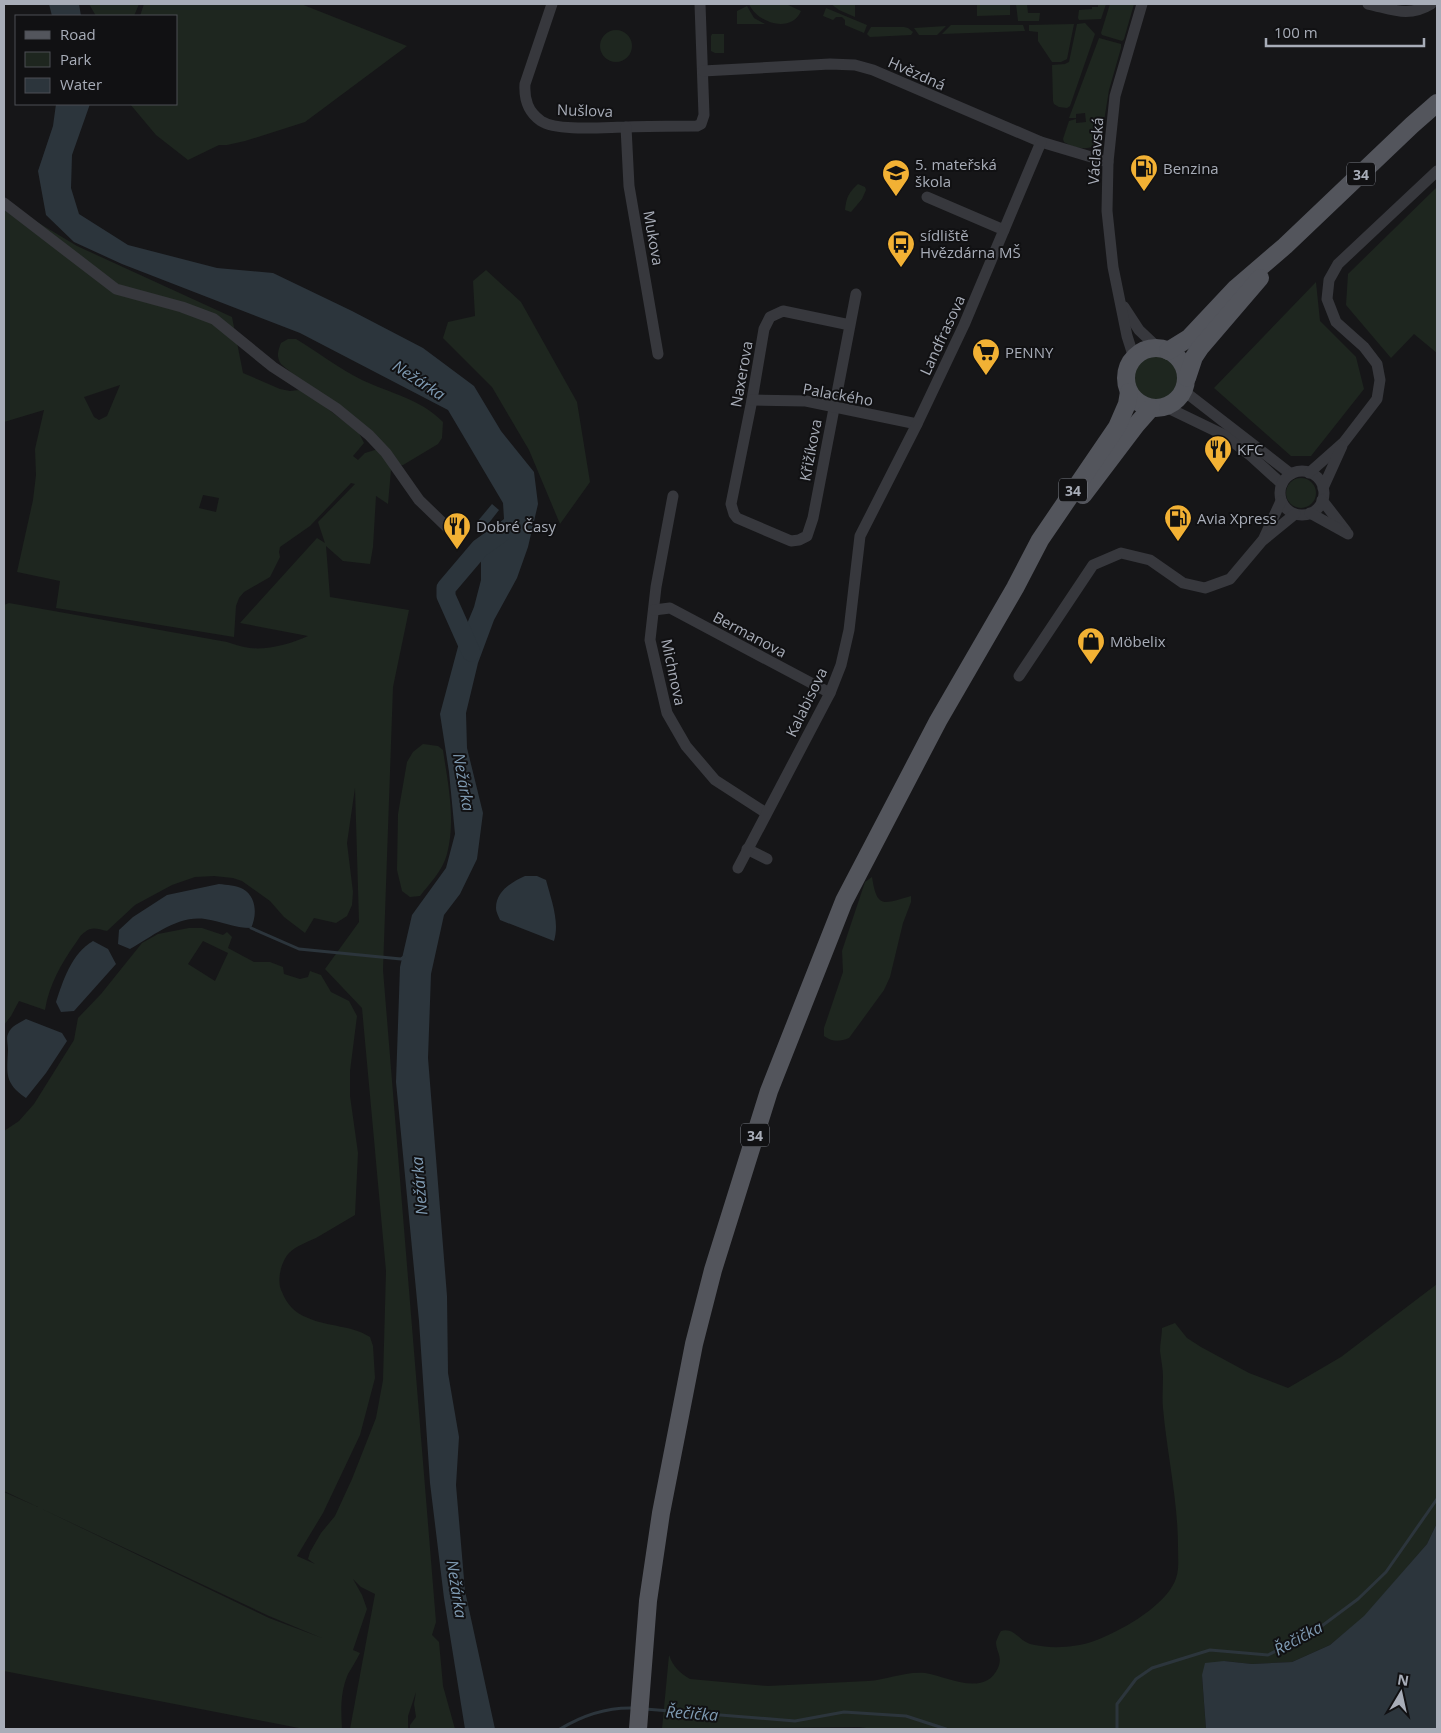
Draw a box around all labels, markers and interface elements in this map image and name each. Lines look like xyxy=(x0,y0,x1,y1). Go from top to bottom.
legend xyxy=(15,15,178,105)
scale bar xyxy=(1266,15,1424,47)
text: 100 m xyxy=(1274,22,1318,42)
text: Road xyxy=(60,24,96,44)
text: Park xyxy=(60,49,91,69)
street label: Hvězdná xyxy=(885,52,949,94)
text: Water xyxy=(60,74,102,94)
street label: Nušlova xyxy=(557,99,613,121)
street label: Václavská xyxy=(1083,117,1107,185)
fuel station icon: Benzina xyxy=(1129,153,1159,192)
place label: 5. mateřská škola xyxy=(915,154,997,191)
school or university icon: 5. mateřská škola xyxy=(881,158,911,197)
place label: Benzina xyxy=(1163,158,1219,178)
road number: 34 xyxy=(1347,162,1375,185)
street label: Mukova xyxy=(639,209,669,267)
place label: sídliště Hvězdárna MŠ xyxy=(920,225,1021,262)
bus stop icon: sídliště Hvězdárna MŠ xyxy=(886,229,916,268)
street label: Landfrasova xyxy=(915,292,969,378)
supermarket icon: PENNY xyxy=(971,337,1001,376)
street label: Naxerova xyxy=(725,339,757,409)
place label: PENNY xyxy=(1005,342,1054,362)
water label: Nežárka xyxy=(388,355,450,405)
street label: Palackého xyxy=(801,378,875,410)
street label: Křižíkova xyxy=(794,417,826,483)
restaurant icon: KFC xyxy=(1203,434,1233,473)
place label: KFC xyxy=(1237,439,1263,459)
road number: 34 xyxy=(1059,478,1087,502)
fuel station icon: Avia Xpress xyxy=(1163,503,1193,542)
place label: Avia Xpress xyxy=(1197,508,1277,528)
restaurant icon: Dobré Časy xyxy=(442,511,472,550)
place label: Dobré Časy xyxy=(476,516,556,536)
street label: Bermanova xyxy=(710,606,790,662)
shop icon: Möbelix xyxy=(1076,626,1106,665)
place label: Möbelix xyxy=(1110,631,1166,651)
street label: Michnova xyxy=(657,637,691,707)
street label: Kalabisova xyxy=(781,664,831,740)
water label: Nežárka xyxy=(448,751,480,813)
road number: 34 xyxy=(741,1124,769,1146)
water label: Nežárka xyxy=(405,1156,433,1216)
water label: Nežárka xyxy=(442,1558,472,1620)
water label: Řečička xyxy=(1270,1616,1326,1660)
north arrow xyxy=(1376,1668,1426,1718)
text: N xyxy=(1396,1669,1410,1690)
water label: Řečička xyxy=(665,1700,719,1726)

